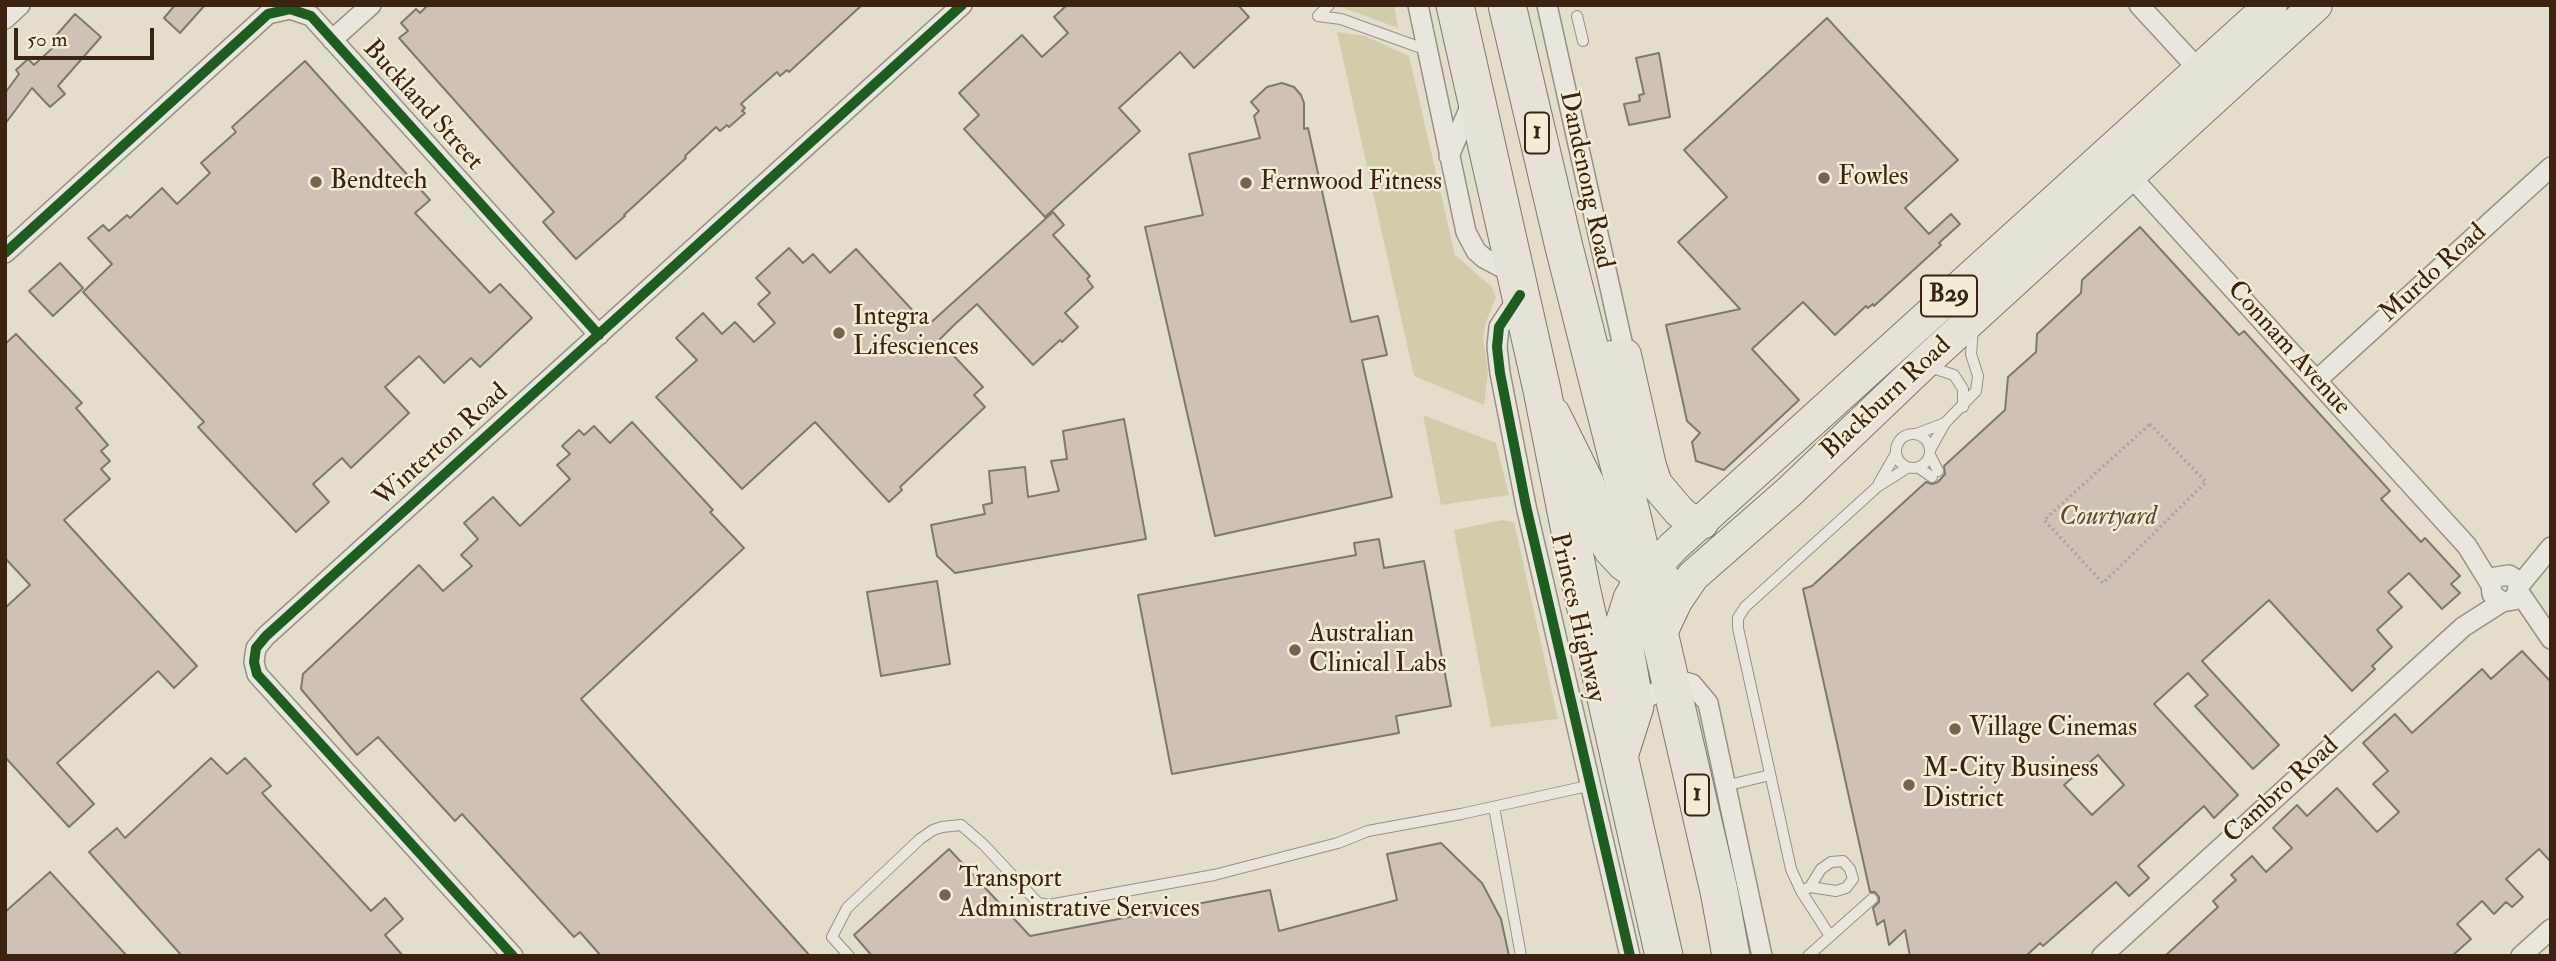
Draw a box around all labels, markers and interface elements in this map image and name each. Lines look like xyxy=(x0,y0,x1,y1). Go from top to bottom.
scale bar xyxy=(18,14,158,58)
text: 50 m xyxy=(27,26,68,53)
street label: Buckland Street xyxy=(355,34,489,178)
street label: Dandenong Road xyxy=(1551,88,1619,272)
road number: 1 xyxy=(1525,113,1549,154)
place label: Fowles xyxy=(1838,162,1908,194)
place label: Bendtech xyxy=(330,166,427,198)
place label: Fernwood Fitness xyxy=(1260,167,1442,199)
marker: Fowles xyxy=(1816,170,1832,186)
marker: Bendtech xyxy=(308,174,324,190)
marker: Fernwood Fitness xyxy=(1238,175,1254,191)
street label: Murdo Road xyxy=(2374,218,2494,330)
street label: Connam Avenue xyxy=(2220,275,2356,423)
road number: B29 xyxy=(1921,276,1977,316)
place label: Integra Lifesciences xyxy=(853,302,979,364)
marker: Integra Lifesciences xyxy=(831,325,847,341)
street label: Blackburn Road xyxy=(1816,331,1958,467)
street label: Winterton Road xyxy=(369,378,515,514)
park label: Courtyard xyxy=(2059,502,2157,534)
street label: Princes Highway xyxy=(1541,530,1611,706)
place label: Australian Clinical Labs xyxy=(1309,619,1446,680)
marker: Australian Clinical Labs xyxy=(1287,642,1303,658)
place label: Village Cinemas xyxy=(1969,713,2137,745)
marker: Village Cinemas xyxy=(1947,721,1963,737)
street label: Cambro Road xyxy=(2218,731,2346,851)
place label: M-City Business District xyxy=(1923,754,2098,816)
road number: 1 xyxy=(1685,774,1709,816)
marker: M-City Business District xyxy=(1901,777,1917,793)
place label: Transport Administrative Services xyxy=(959,864,1200,926)
marker: Transport Administrative Services xyxy=(937,887,953,903)

